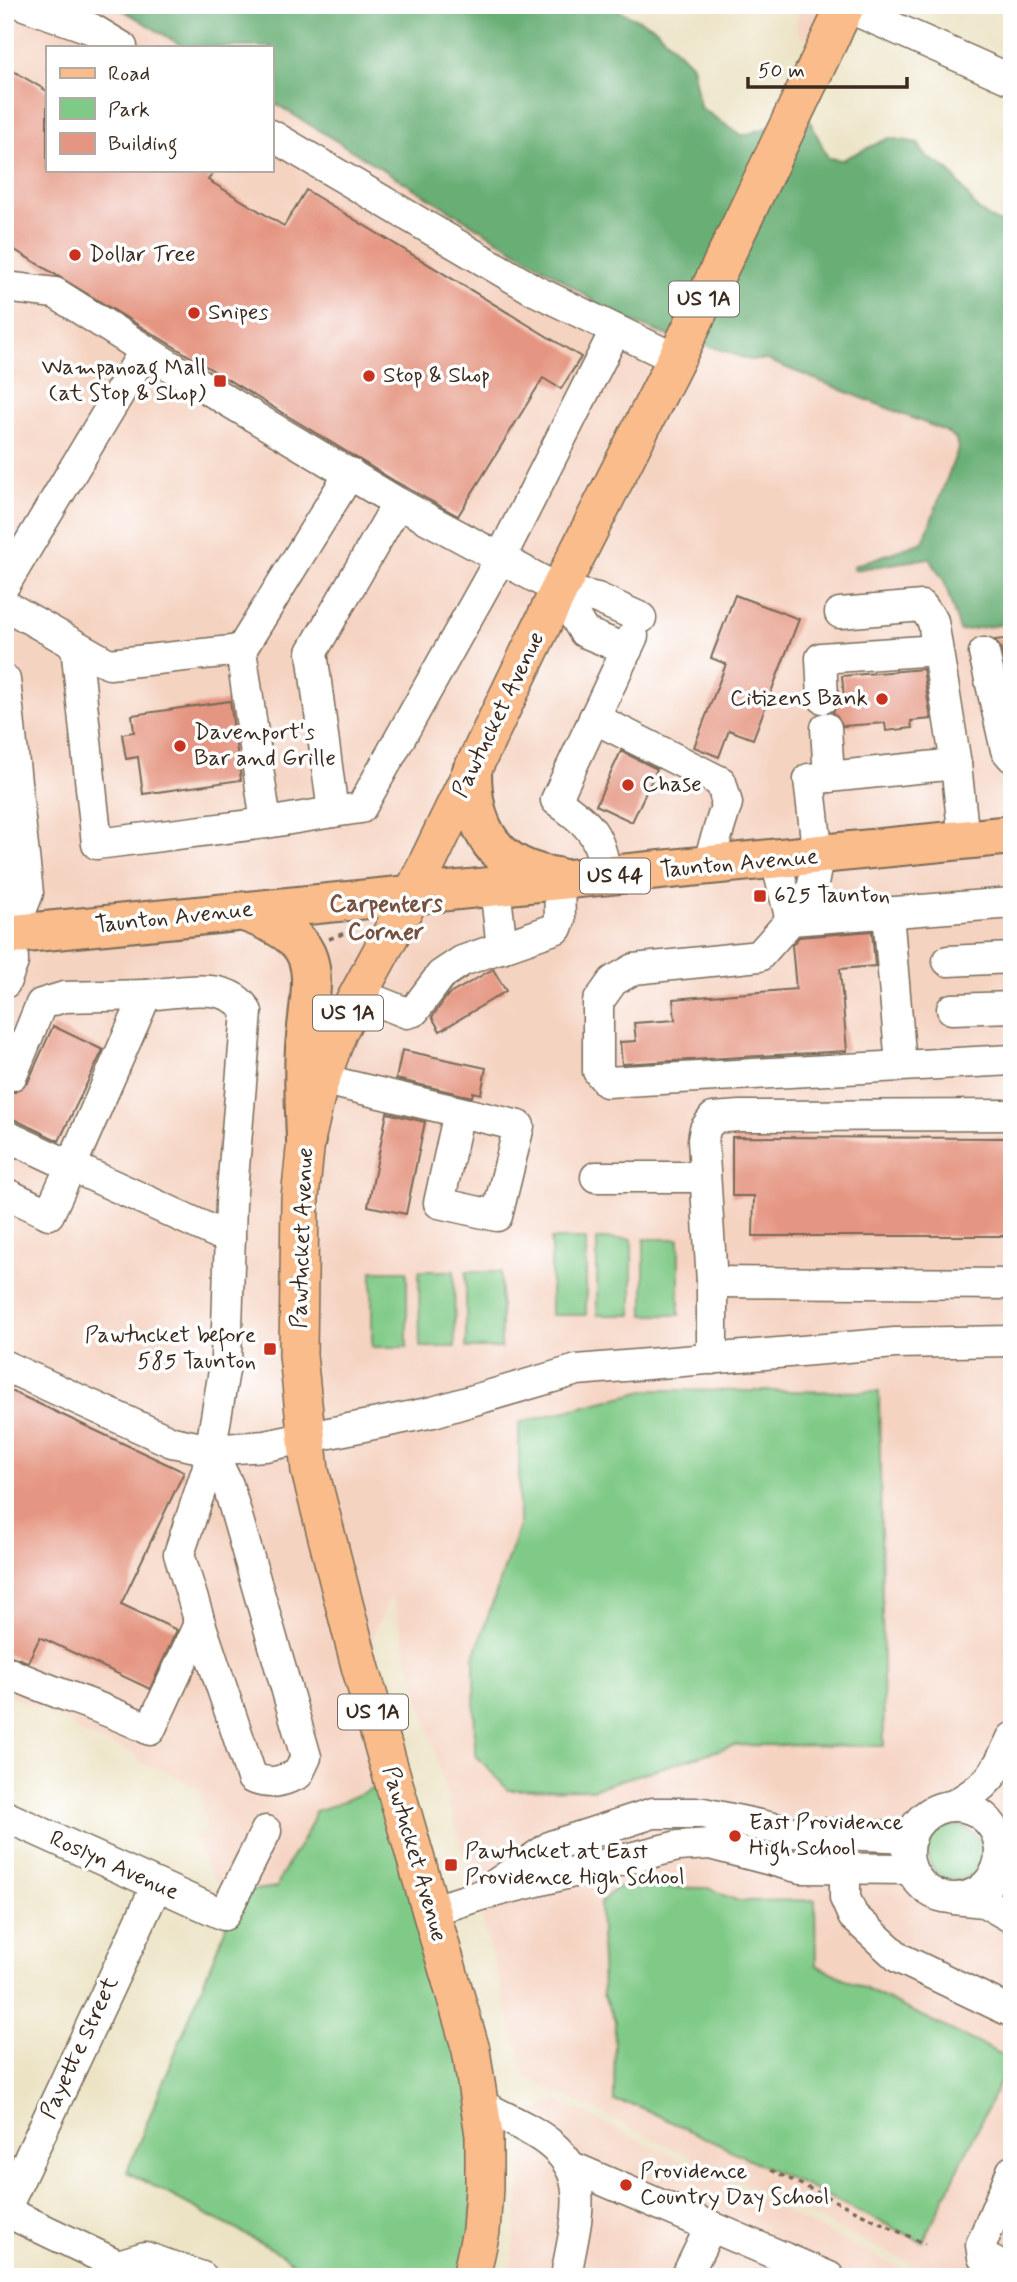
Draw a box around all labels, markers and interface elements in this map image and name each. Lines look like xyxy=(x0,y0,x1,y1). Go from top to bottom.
legend xyxy=(46,46,273,172)
scale bar xyxy=(748,46,907,90)
text: 50 m xyxy=(758,57,805,85)
text: Road xyxy=(108,60,150,88)
text: Park xyxy=(108,96,150,124)
text: Building xyxy=(108,130,178,160)
place label: Dollar Tree xyxy=(89,240,196,270)
marker: Dollar Tree xyxy=(67,247,83,263)
road number: US 1A xyxy=(669,282,739,316)
place label: Snipes xyxy=(208,298,268,328)
marker: Snipes xyxy=(186,305,202,321)
place label: Wampanoag Mall (at Stop & Shop) xyxy=(42,353,206,409)
place label: Stop & Shop xyxy=(383,361,490,391)
marker: Stop & Shop xyxy=(361,368,377,384)
marker: Wampanoag Mall (at Stop & Shop) xyxy=(212,373,228,389)
street label: Pawtucket Avenue xyxy=(446,627,552,803)
place label: Citizens Bank xyxy=(730,684,868,714)
marker: Citizens Bank xyxy=(874,691,890,707)
place label: Davenport's Bar and Grille xyxy=(194,718,336,774)
marker: Davenport's Bar and Grille xyxy=(172,738,188,754)
place label: Chase xyxy=(642,770,702,800)
marker: Chase xyxy=(620,777,636,793)
street label: Taunton Avenue xyxy=(659,842,819,886)
road number: US 44 xyxy=(580,858,650,894)
place label: 625 Taunton xyxy=(774,881,890,911)
marker: 625 Taunton xyxy=(752,888,768,904)
district label: Carpenters Corner xyxy=(329,889,443,948)
street label: Taunton Avenue xyxy=(94,895,254,941)
road number: US 1A xyxy=(313,996,383,1030)
street label: Pawtucket Avenue xyxy=(285,1147,321,1329)
place label: Pawtucket before 585 Taunton xyxy=(85,1321,256,1377)
marker: Pawtucket before 585 Taunton xyxy=(262,1341,278,1357)
road number: US 1A xyxy=(338,1694,408,1730)
street label: Pawtucket Avenue xyxy=(375,1763,453,1945)
place label: East Providence High School xyxy=(749,1808,903,1866)
street label: Roslyn Avenue xyxy=(45,1824,183,1908)
marker: East Providence High School xyxy=(727,1828,743,1844)
place label: Pawtucket at East Providence High School xyxy=(465,1837,685,1895)
marker: Pawtucket at East Providence High School xyxy=(443,1857,459,1873)
street label: Payette Street xyxy=(34,1971,126,2124)
place label: Providence Country Day School xyxy=(640,2157,829,2213)
marker: Providence Country Day School xyxy=(618,2177,634,2193)

